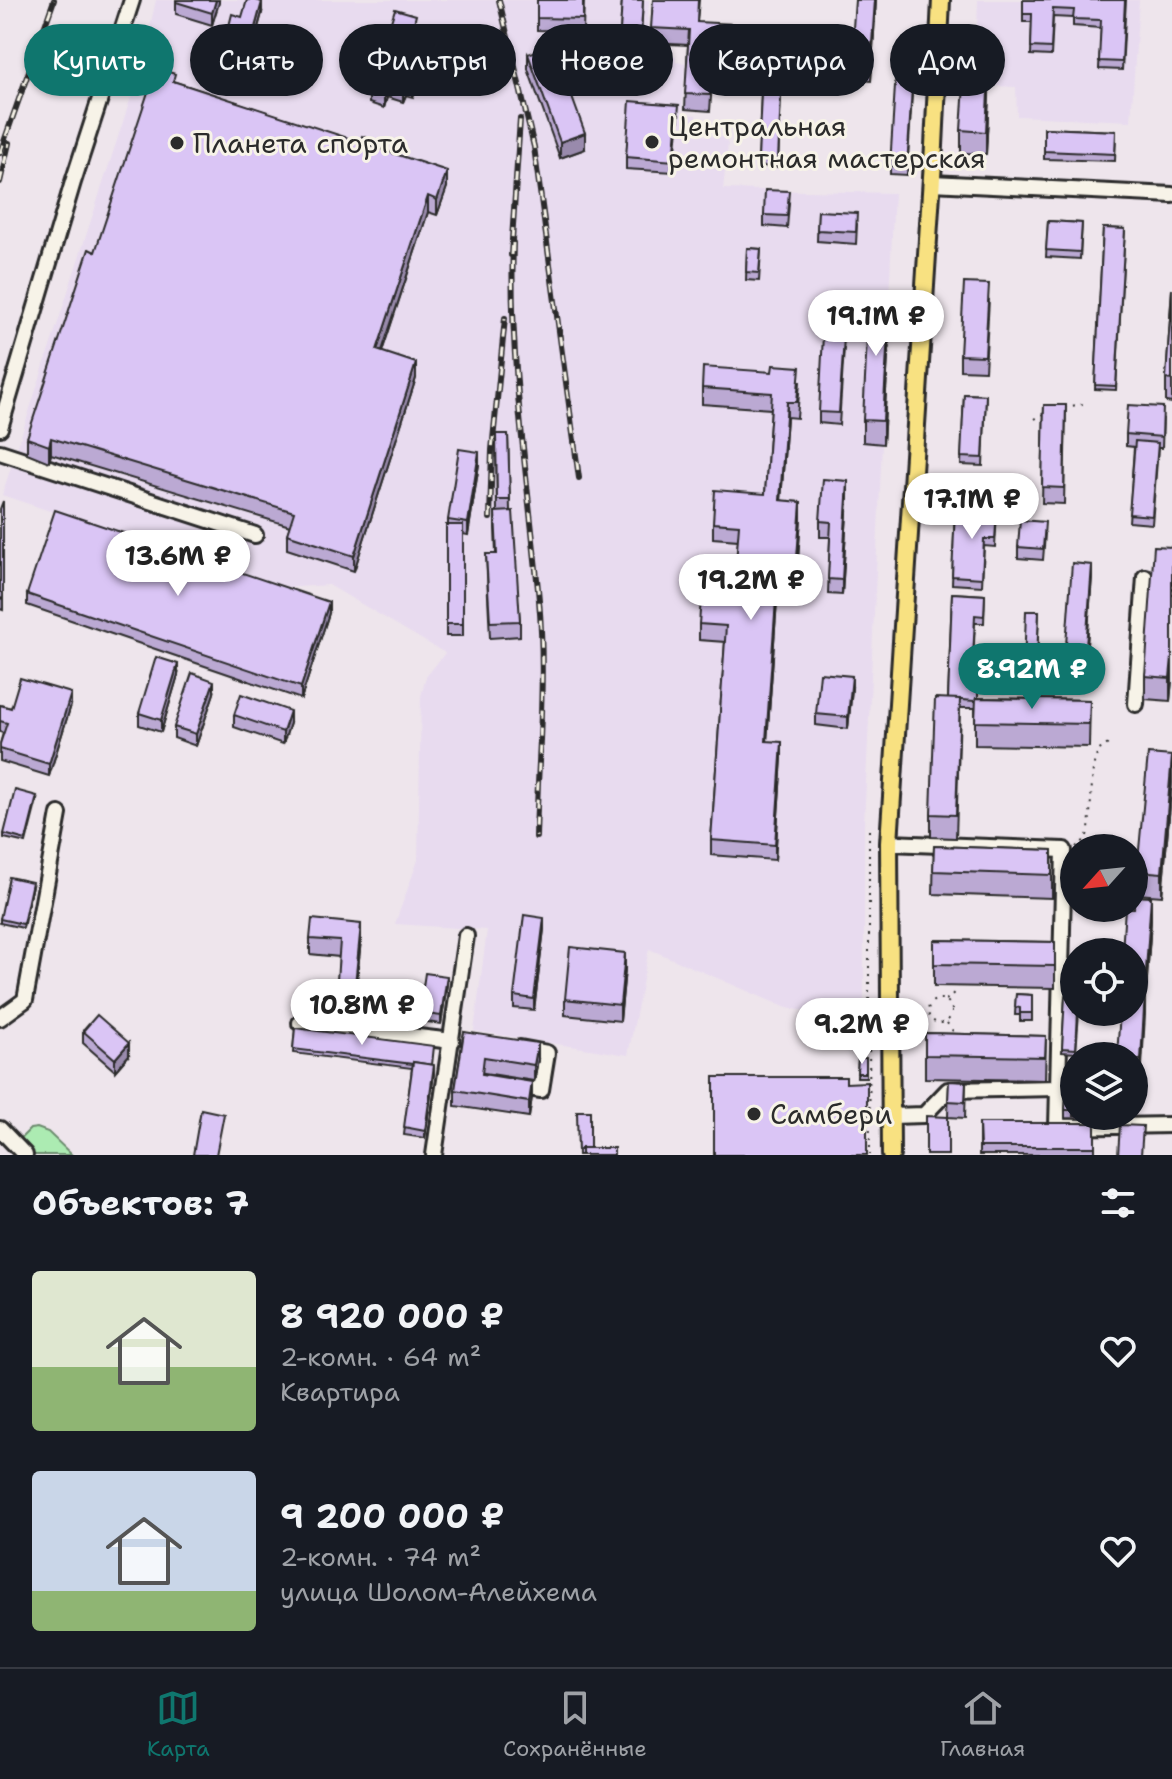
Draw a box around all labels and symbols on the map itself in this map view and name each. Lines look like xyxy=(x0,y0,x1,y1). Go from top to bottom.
place label: Центральная ремонтная мастерская xyxy=(668,107,986,177)
place label: Планета спорта xyxy=(193,124,408,162)
marker: Центральная ремонтная мастерская xyxy=(643,133,661,151)
marker: Планета спорта xyxy=(168,134,186,152)
pin: 19.1M ₽ xyxy=(802,290,950,358)
pin: 17.1M ₽ xyxy=(898,473,1046,541)
pin: 13.6M ₽ xyxy=(104,530,252,598)
pin: 19.2M ₽ xyxy=(677,554,825,622)
pin: 8.92M ₽ xyxy=(958,643,1106,711)
north arrow xyxy=(1060,834,1148,922)
pin: 10.8M ₽ xyxy=(288,979,436,1047)
pin: 9.2M ₽ xyxy=(797,998,927,1066)
place label: Самбери xyxy=(770,1095,893,1133)
marker: Самбери xyxy=(745,1105,763,1123)

